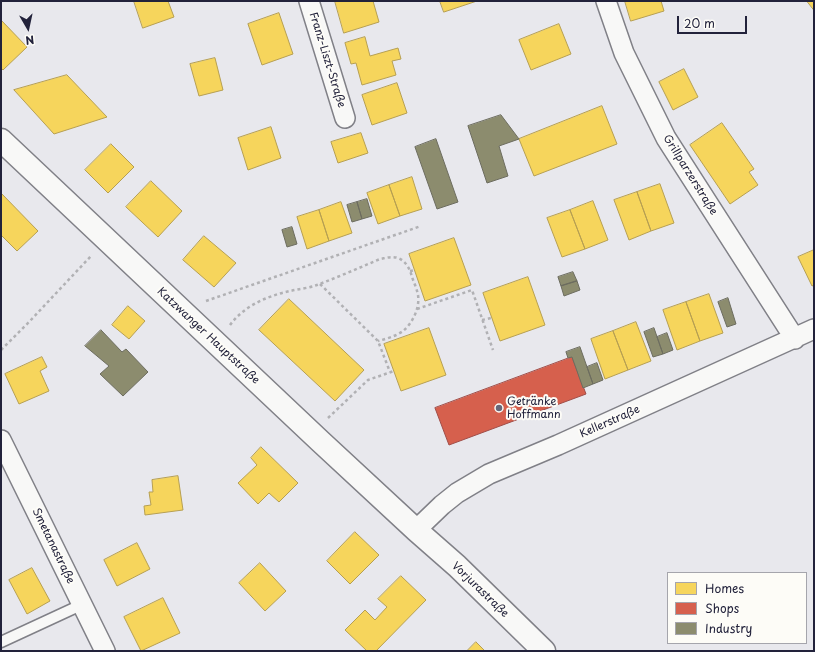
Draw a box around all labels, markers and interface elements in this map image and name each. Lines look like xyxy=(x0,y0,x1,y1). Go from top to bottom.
north arrow xyxy=(8,8,48,48)
scale bar xyxy=(679,8,749,34)
street label: Franz-Liszt-Straße xyxy=(306,11,348,109)
text: 20 m xyxy=(684,14,715,32)
text: N xyxy=(24,31,36,49)
street label: Grillparzerstraße xyxy=(660,132,720,218)
street label: Katzwanger Hauptstraße xyxy=(154,285,262,387)
place label: Getränke Hoffmann xyxy=(507,395,561,421)
marker: Getränke Hoffmann xyxy=(494,403,504,413)
street label: Kellerstraße xyxy=(578,403,642,441)
street label: Smetanastraße xyxy=(29,506,77,586)
street label: Vorjurastraße xyxy=(449,560,511,620)
legend xyxy=(667,572,807,644)
text: Homes xyxy=(705,579,744,597)
text: Shops xyxy=(705,599,739,617)
text: Industry xyxy=(705,619,752,637)

